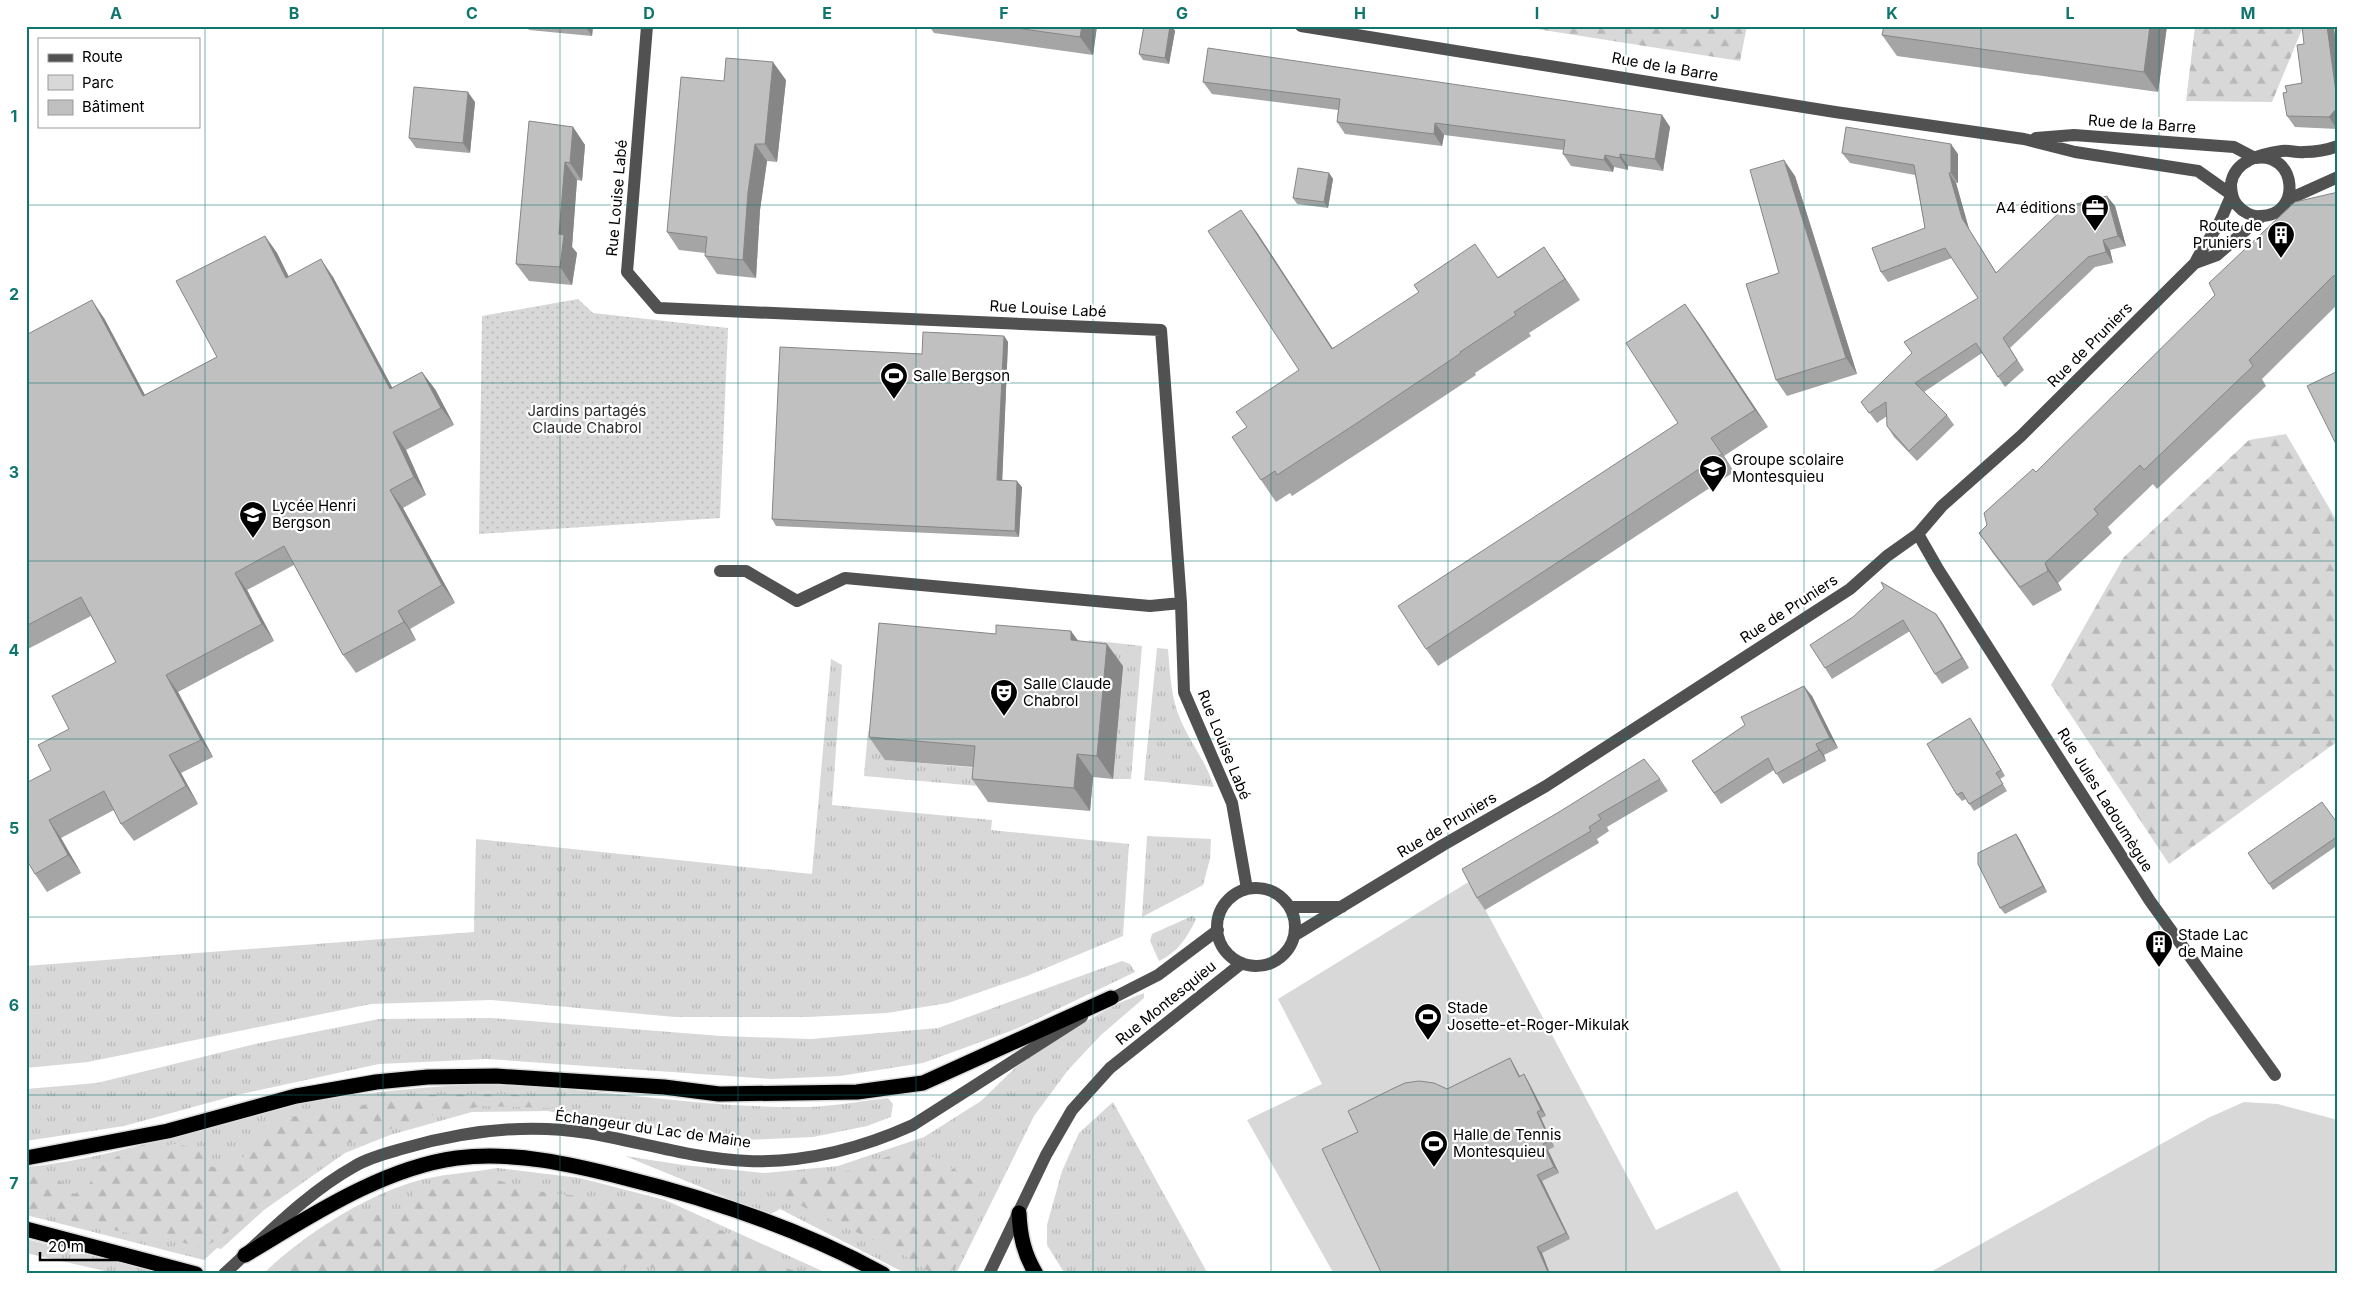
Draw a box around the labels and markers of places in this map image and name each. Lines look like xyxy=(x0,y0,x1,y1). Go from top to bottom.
office icon: A4 éditions xyxy=(2080,193,2110,232)
place label: A4 éditions xyxy=(1996,198,2076,217)
place label: Route de Pruniers 1 xyxy=(2193,216,2262,252)
building icon: Route de Pruniers 1 xyxy=(2266,220,2296,259)
sports icon: Salle Bergson xyxy=(879,361,909,400)
place label: Salle Bergson xyxy=(913,366,1010,385)
place label: Groupe scolaire Montesquieu xyxy=(1732,450,1844,486)
school or university icon: Groupe scolaire Montesquieu xyxy=(1698,454,1728,493)
place label: Lycée Henri Bergson xyxy=(272,496,356,532)
school or university icon: Lycée Henri Bergson xyxy=(238,500,268,539)
place label: Salle Claude Chabrol xyxy=(1023,674,1111,710)
theatre icon: Salle Claude Chabrol xyxy=(989,678,1019,717)
place label: Stade Lac de Maine xyxy=(2178,925,2249,961)
building icon: Stade Lac de Maine xyxy=(2144,929,2174,968)
place label: Stade Josette-et-Roger-Mikulak xyxy=(1447,998,1630,1034)
sports icon: Stade Josette-et-Roger-Mikulak xyxy=(1413,1002,1443,1041)
place label: Halle de Tennis Montesquieu xyxy=(1453,1125,1562,1161)
sports icon: Halle de Tennis Montesquieu xyxy=(1419,1129,1449,1168)

